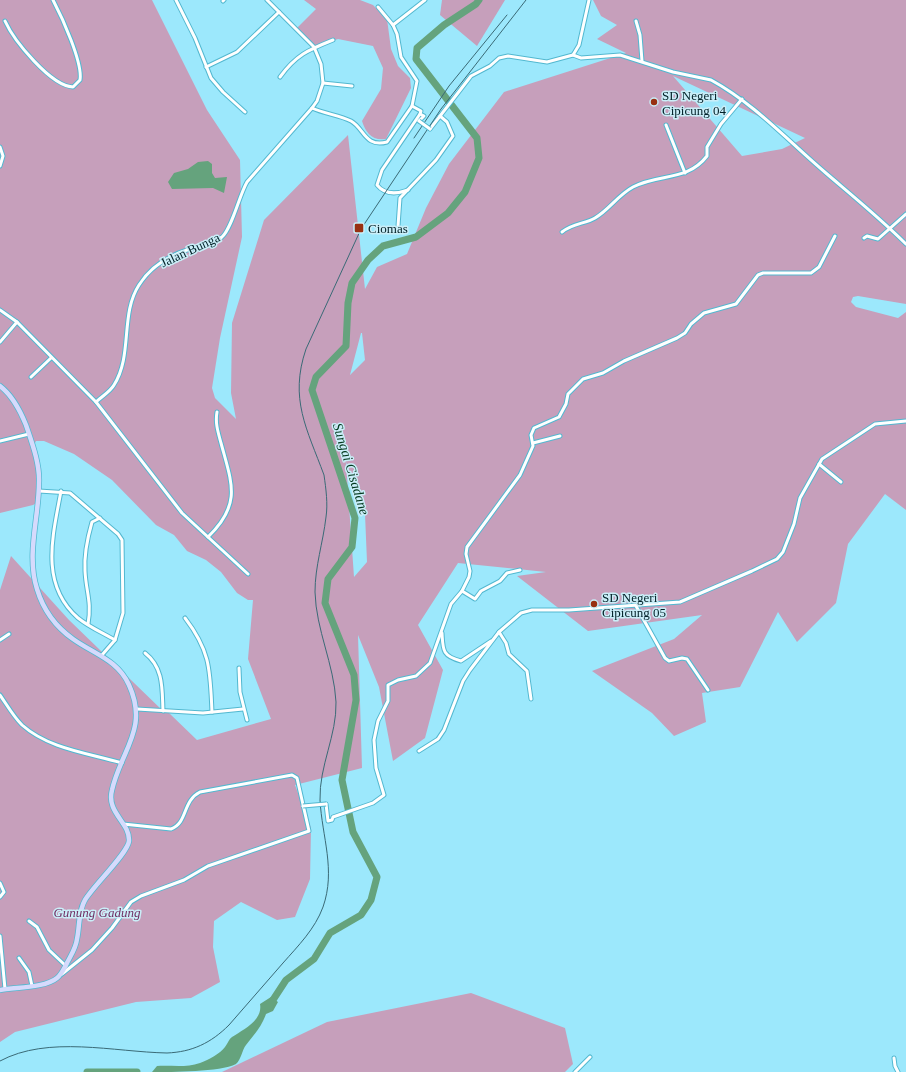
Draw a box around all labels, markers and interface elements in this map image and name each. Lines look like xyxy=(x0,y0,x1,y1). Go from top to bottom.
place label: SD Negeri Cipicung 04 xyxy=(662,88,726,118)
marker: SD Negeri Cipicung 04 xyxy=(649,97,659,107)
place label: Ciomas xyxy=(368,221,408,236)
marker: Ciomas xyxy=(353,222,365,234)
street label: Jalan Bunga xyxy=(158,230,222,270)
water label: Sungai Cisadane xyxy=(330,421,372,517)
place label: SD Negeri Cipicung 05 xyxy=(602,590,666,620)
marker: SD Negeri Cipicung 05 xyxy=(589,599,599,609)
park label: Gunung Gadung xyxy=(53,905,141,920)

